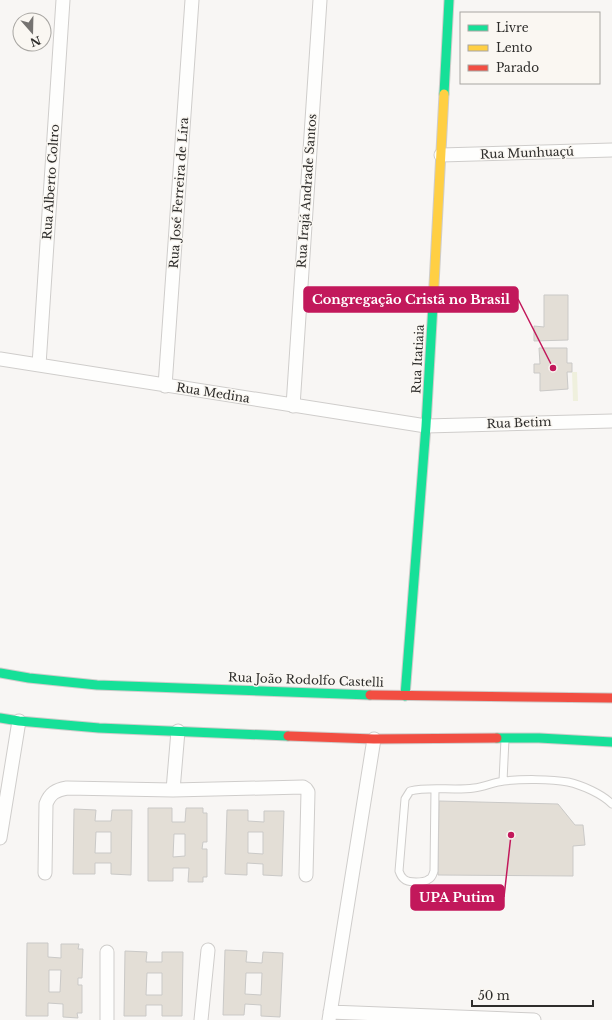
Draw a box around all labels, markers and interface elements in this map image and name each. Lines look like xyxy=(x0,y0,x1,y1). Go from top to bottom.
north arrow xyxy=(12,12,52,52)
legend xyxy=(460,12,600,84)
text: Livre xyxy=(496,20,529,35)
text: N xyxy=(28,33,43,50)
text: Lento xyxy=(496,40,532,55)
text: Parado xyxy=(496,60,539,75)
street label: Rua Irajá Andrade Santos xyxy=(294,113,319,269)
street label: Rua José Ferreira de Líra xyxy=(166,117,191,269)
street label: Rua Alberto Coltro xyxy=(39,124,62,240)
street label: Rua Munhuaçú xyxy=(480,143,574,162)
callout: Congregação Cristã no Brasil xyxy=(304,287,518,312)
text: Congregação Cristã no Brasil xyxy=(312,291,510,308)
street label: Rua Itatiaia xyxy=(408,324,427,394)
street label: Rua Medina xyxy=(175,379,251,406)
street label: Rua Betim xyxy=(486,414,552,431)
street label: Rua João Rodolfo Castelli xyxy=(228,669,384,690)
callout: UPA Putim xyxy=(411,885,504,910)
text: UPA Putim xyxy=(419,889,496,906)
scale bar xyxy=(472,982,593,1008)
text: 50 m xyxy=(478,988,510,1003)

